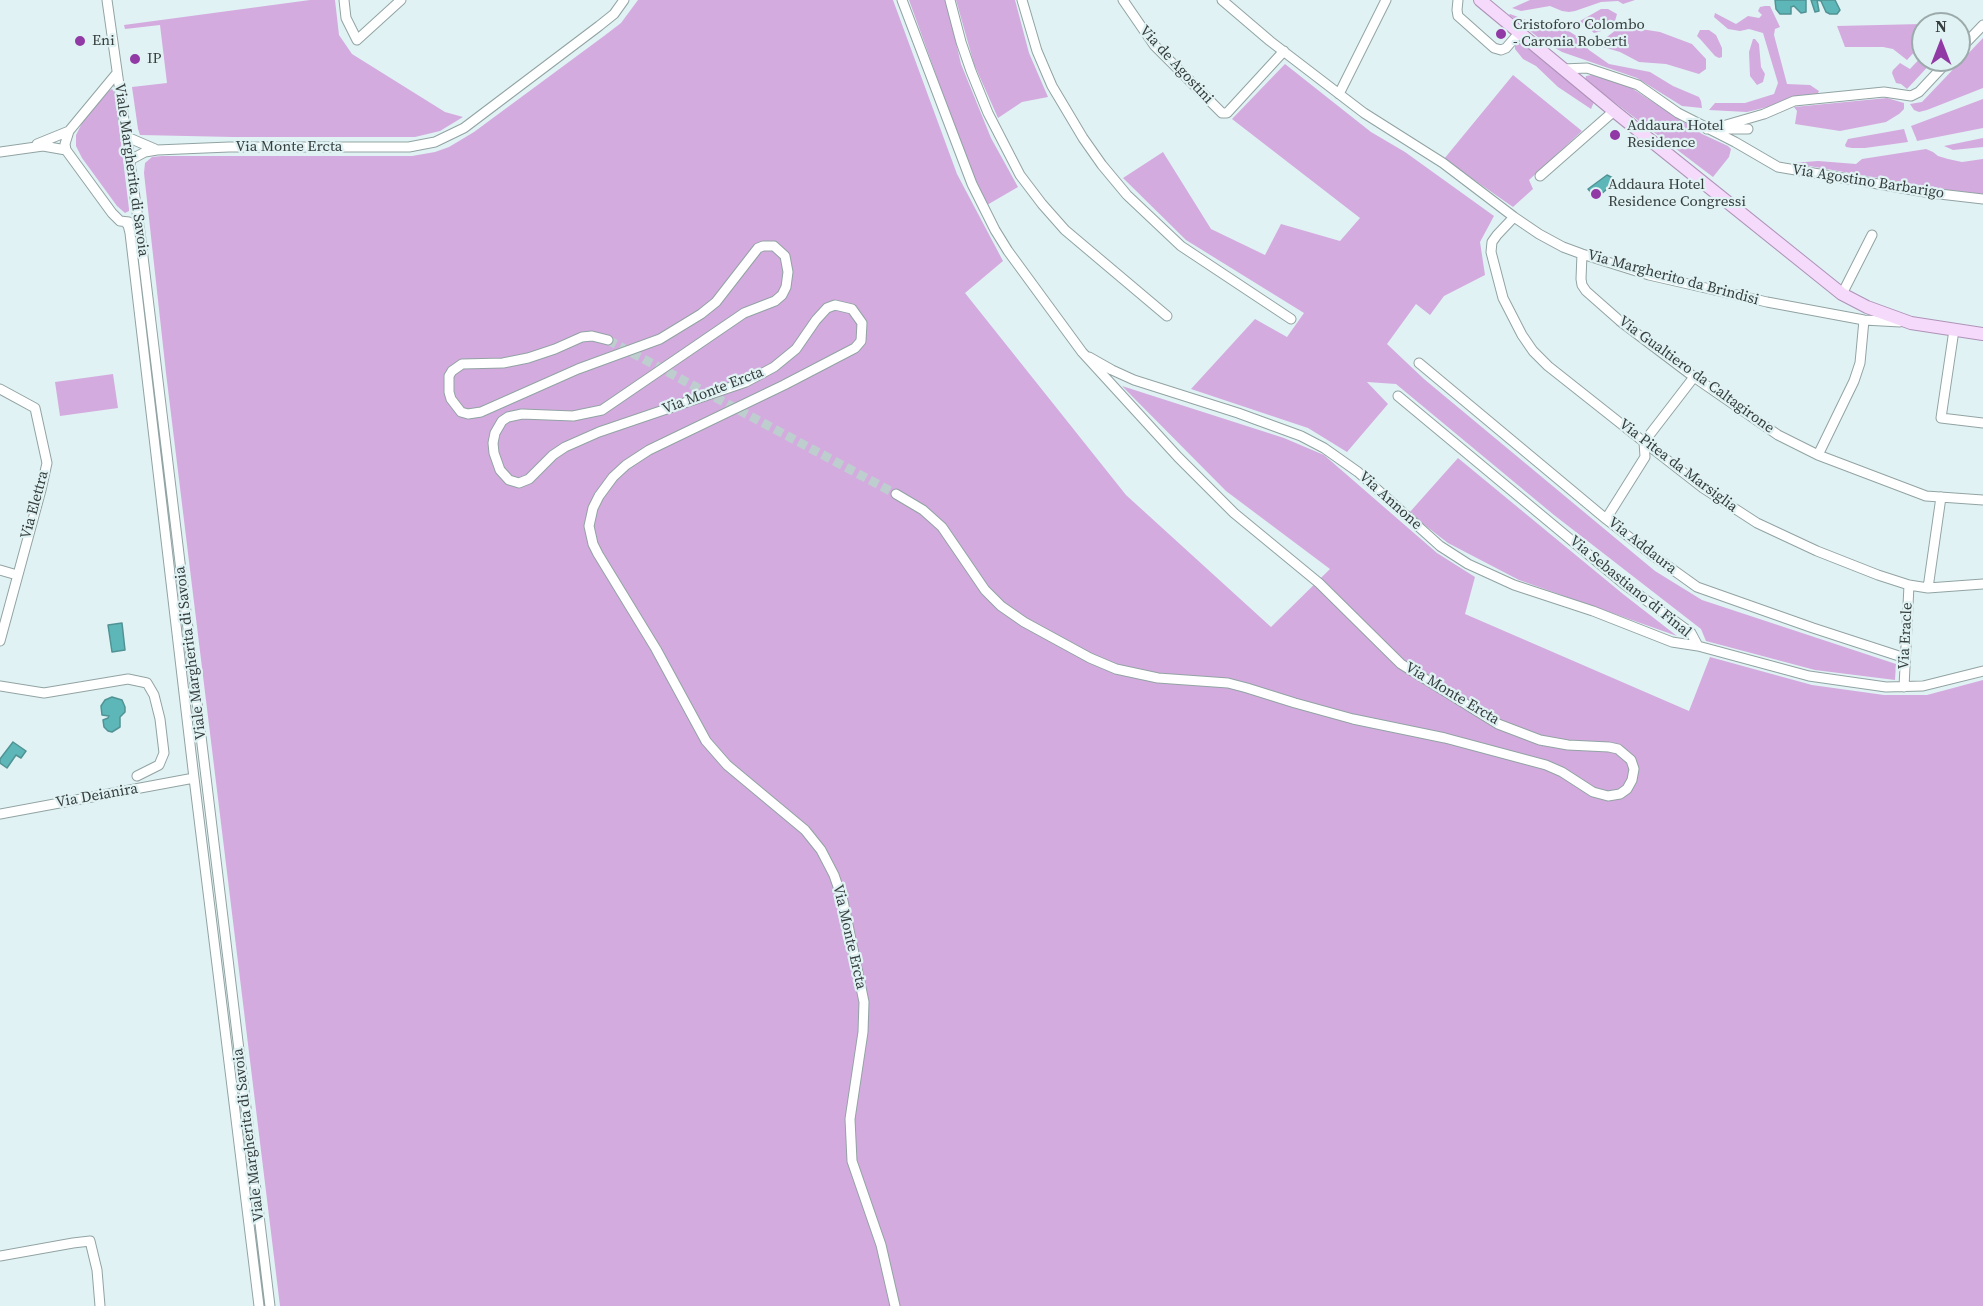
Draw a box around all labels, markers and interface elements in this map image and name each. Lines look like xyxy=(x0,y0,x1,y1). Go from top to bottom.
north arrow xyxy=(1911,12,1971,72)
text: N xyxy=(1935,15,1947,37)
place label: Cristoforo Colombo - Caronia Roberti xyxy=(1513,16,1645,51)
street label: Via de Agostini xyxy=(1135,22,1217,108)
marker: Cristoforo Colombo - Caronia Roberti xyxy=(1494,27,1508,41)
place label: Eni xyxy=(92,32,115,50)
marker: Eni xyxy=(73,34,87,48)
place label: IP xyxy=(147,50,161,68)
marker: IP xyxy=(128,52,142,66)
street label: Viale Margherita di Savoia xyxy=(110,82,152,258)
place label: Addaura Hotel Residence xyxy=(1627,117,1724,152)
marker: Addaura Hotel Residence xyxy=(1608,128,1622,142)
street label: Via Monte Ercta xyxy=(236,138,342,156)
street label: Via Agostino Barbarigo xyxy=(1791,161,1945,203)
place label: Addaura Hotel Residence Congressi xyxy=(1608,176,1746,211)
marker: Addaura Hotel Residence Congressi xyxy=(1589,187,1603,201)
street label: Via Margherito da Brindisi xyxy=(1585,246,1761,310)
street label: Via Gualtiero da Caltagirone xyxy=(1615,312,1777,438)
street label: Via Monte Ercta xyxy=(660,363,766,419)
street label: Via Pitea da Marsiglia xyxy=(1615,416,1741,516)
street label: Via Annone xyxy=(1355,468,1425,534)
street label: Via Elettra xyxy=(17,469,53,541)
street label: Via Addaura xyxy=(1604,514,1680,578)
street label: Via Sebastiano di Final xyxy=(1565,532,1695,642)
street label: Viale Margherita di Savoia xyxy=(171,565,211,741)
street label: Via Eracle xyxy=(1895,602,1917,670)
street label: Via Monte Ercta xyxy=(1402,659,1502,729)
street label: Via Deianira xyxy=(55,780,139,812)
street label: Via Monte Ercta xyxy=(828,883,870,991)
street label: Viale Margherita di Savoia xyxy=(229,1047,269,1223)

